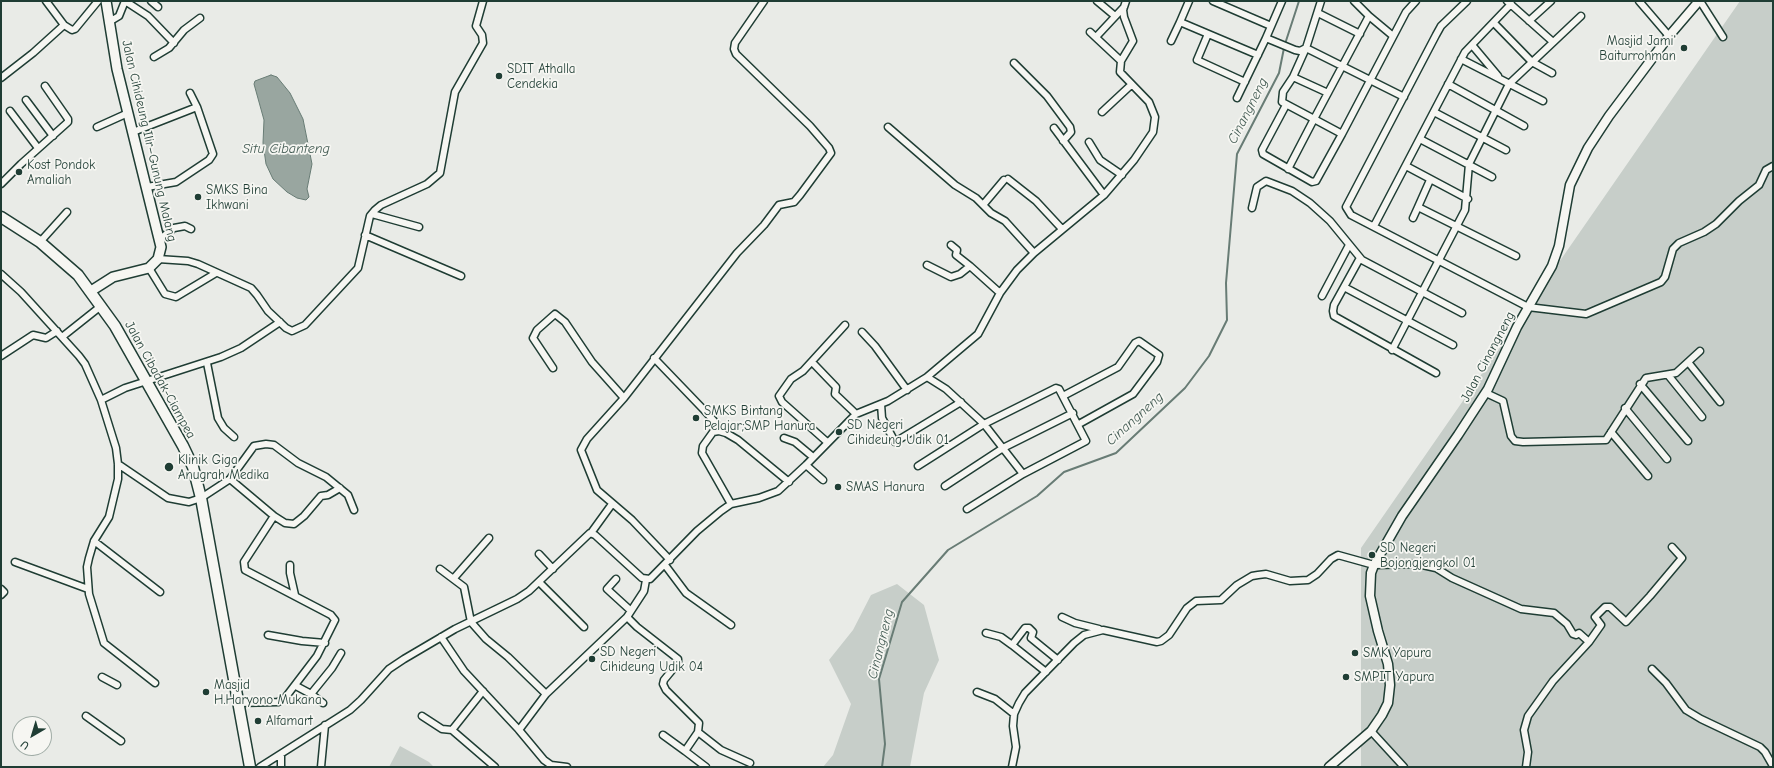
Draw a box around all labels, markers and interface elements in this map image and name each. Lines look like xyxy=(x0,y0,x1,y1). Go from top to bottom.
place label: Masjid Jami' Baiturrohman xyxy=(1599,33,1676,64)
street label: Jalan Cihideung Ilir–Gunung Malang xyxy=(118,39,180,243)
marker: Masjid Jami' Baiturrohman xyxy=(1679,43,1689,53)
place label: SDIT Athalla Cendekia xyxy=(507,61,576,92)
marker: SDIT Athalla Cendekia xyxy=(494,71,504,81)
water label: Cinangneng xyxy=(1224,75,1272,147)
water label: Situ Cibanteng xyxy=(242,141,330,157)
place label: Kost Pondok Amaliah xyxy=(27,157,95,188)
marker: Kost Pondok Amaliah xyxy=(14,167,24,177)
place label: SMKS Bina Ikhwani xyxy=(206,182,268,213)
marker: SMKS Bina Ikhwani xyxy=(193,192,203,202)
street label: Jalan Cinangneng xyxy=(1458,309,1518,405)
street label: Jalan Cibadak-Ciampea xyxy=(121,319,199,441)
water label: Cinangneng xyxy=(1103,389,1167,449)
place label: SMKS Bintang Pelajar;SMP Hanura xyxy=(704,403,816,434)
marker: SMKS Bintang Pelajar;SMP Hanura xyxy=(691,413,701,423)
place label: SD Negeri Cihideung Udik 01 xyxy=(847,417,949,448)
marker: SD Negeri Cihideung Udik 01 xyxy=(834,427,844,437)
place label: Klinik Giga Anugrah Medika xyxy=(178,452,269,483)
marker: Klinik Giga Anugrah Medika xyxy=(163,461,175,473)
place label: SMAS Hanura xyxy=(846,479,925,495)
marker: SMAS Hanura xyxy=(833,482,843,492)
place label: SD Negeri Bojongjengkol 01 xyxy=(1380,540,1476,571)
marker: SD Negeri Bojongjengkol 01 xyxy=(1367,550,1377,560)
water label: Cinangneng xyxy=(864,607,898,681)
place label: SD Negeri Cihideung Udik 04 xyxy=(600,644,703,675)
place label: SMK Yapura xyxy=(1363,645,1432,661)
marker: SMK Yapura xyxy=(1350,648,1360,658)
marker: SD Negeri Cihideung Udik 04 xyxy=(587,654,597,664)
place label: SMPIT Yapura xyxy=(1354,669,1434,685)
marker: SMPIT Yapura xyxy=(1341,672,1351,682)
place label: Masjid H.Haryono Mukana xyxy=(214,677,322,708)
marker: Masjid H.Haryono Mukana xyxy=(201,687,211,697)
place label: Alfamart xyxy=(266,713,313,729)
north arrow xyxy=(12,716,52,756)
marker: Alfamart xyxy=(253,716,263,726)
text: U xyxy=(18,738,32,752)

